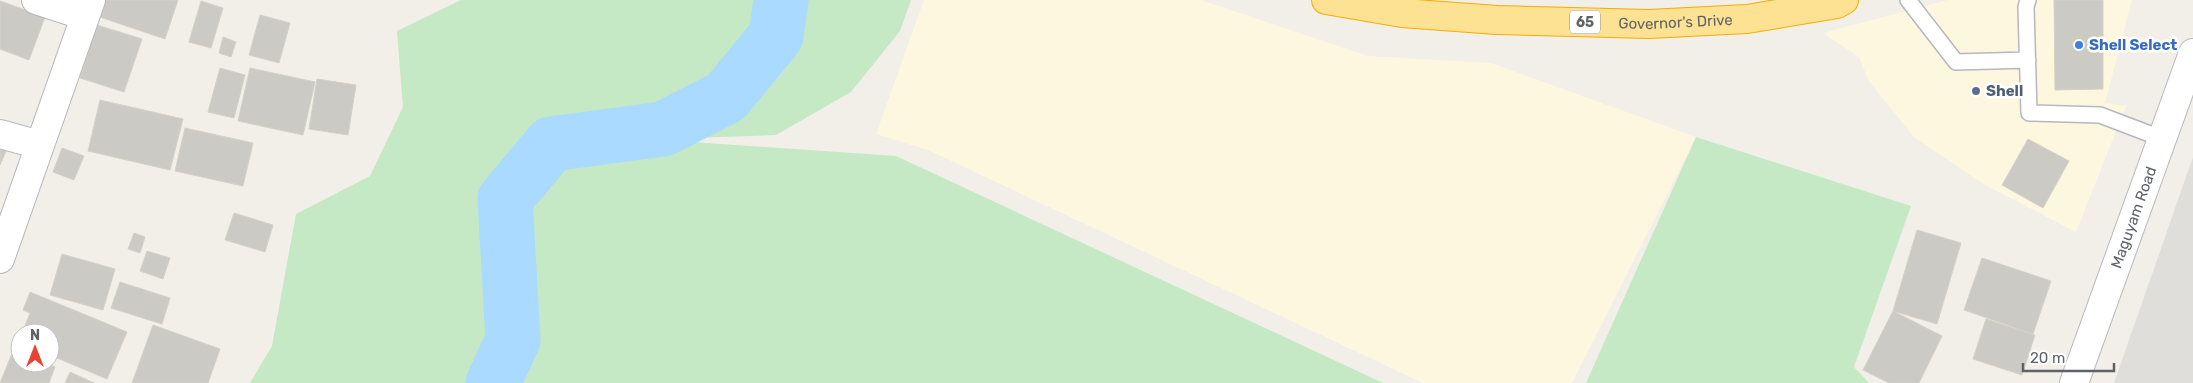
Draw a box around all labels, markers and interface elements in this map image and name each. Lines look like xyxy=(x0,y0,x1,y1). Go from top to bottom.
road number: 65 xyxy=(1570,11,1600,34)
street label: Governor's Drive xyxy=(1618,11,1733,33)
place label: Shell Select xyxy=(2089,36,2177,54)
marker: Shell Select xyxy=(2073,39,2085,51)
place label: Shell xyxy=(1986,82,2023,100)
marker: Shell xyxy=(1970,85,1982,97)
street label: Maguyam Road xyxy=(2107,164,2160,271)
north arrow xyxy=(10,323,60,373)
text: N xyxy=(30,327,40,344)
scale bar xyxy=(2023,340,2114,372)
text: 20 m xyxy=(2030,349,2065,367)

